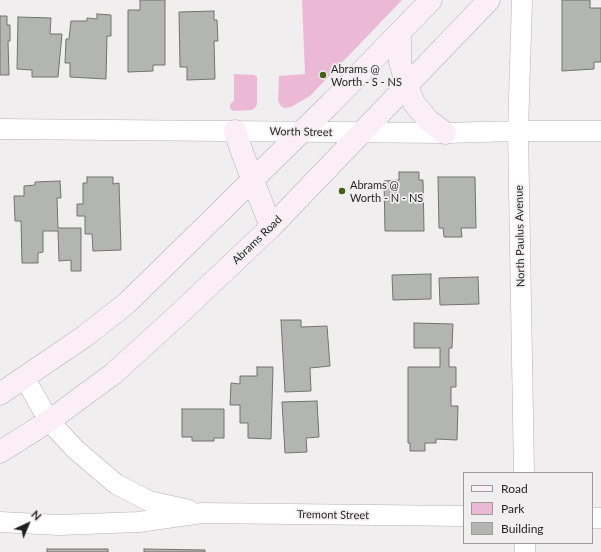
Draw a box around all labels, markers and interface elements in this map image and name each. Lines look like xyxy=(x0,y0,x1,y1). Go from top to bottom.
place label: Abrams @ Worth - S - NS xyxy=(331,62,402,88)
marker: Abrams @ Worth - S - NS xyxy=(318,70,328,80)
street label: Worth Street xyxy=(269,125,333,139)
place label: Abrams @ Worth - N - NS xyxy=(350,178,423,204)
street label: North Paulus Avenue xyxy=(513,185,527,287)
marker: Abrams @ Worth - N - NS xyxy=(337,186,347,196)
street label: Abrams Road xyxy=(229,213,285,267)
legend xyxy=(463,472,593,544)
text: Road xyxy=(501,481,528,496)
text: Park xyxy=(501,501,524,516)
north arrow xyxy=(8,504,48,544)
text: N xyxy=(29,507,44,523)
street label: Tremont Street xyxy=(297,508,369,522)
text: Building xyxy=(501,521,544,536)

